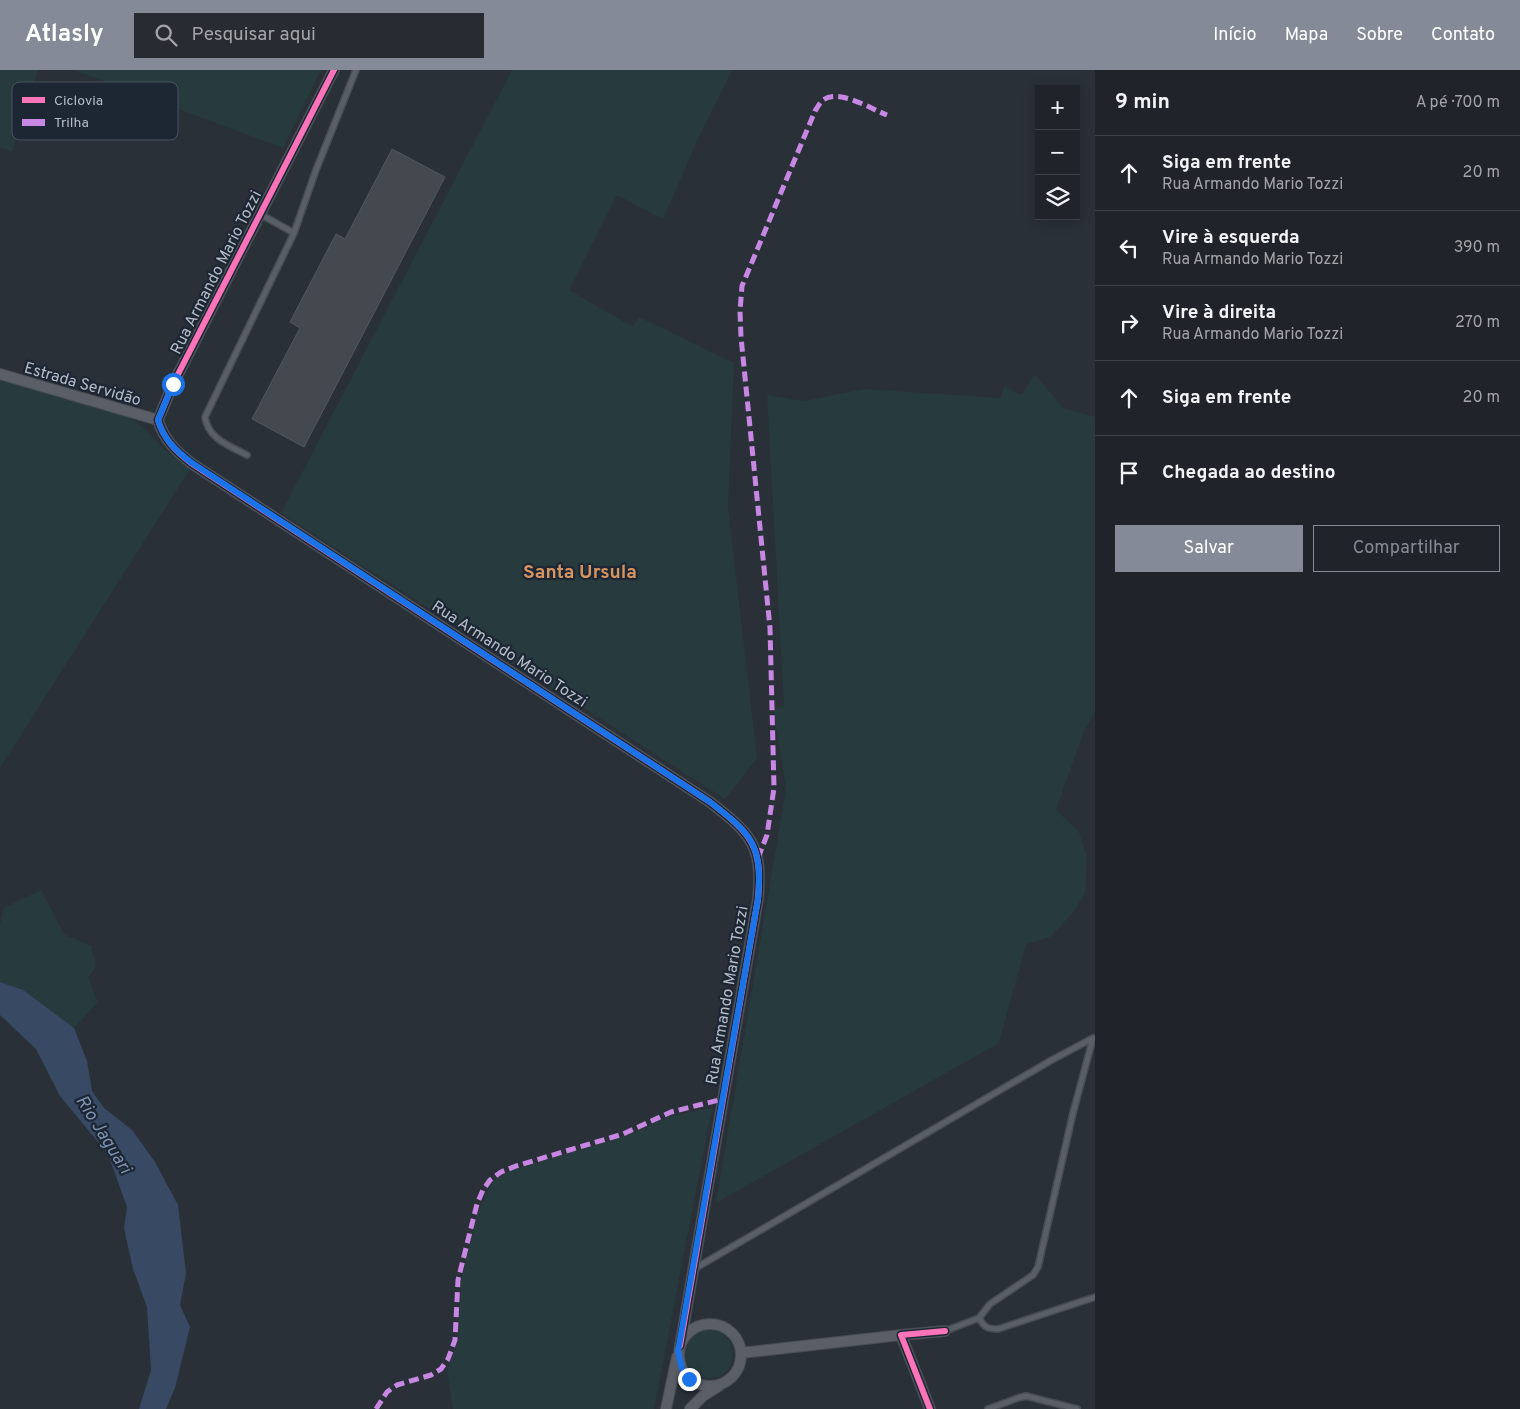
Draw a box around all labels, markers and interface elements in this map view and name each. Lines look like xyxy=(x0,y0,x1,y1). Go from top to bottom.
search box xyxy=(134,13,484,58)
text: Atlasly xyxy=(25,20,104,50)
icon: search xyxy=(152,21,180,49)
text: Pesquisar aqui xyxy=(192,23,316,47)
text: Início xyxy=(1213,24,1257,47)
text: Mapa xyxy=(1285,24,1328,47)
text: Sobre xyxy=(1356,24,1403,47)
text: Contato xyxy=(1431,24,1495,47)
legend xyxy=(12,82,178,140)
map controls xyxy=(1035,85,1080,220)
button: + xyxy=(1035,85,1080,130)
text: 9 min xyxy=(1115,89,1170,116)
text: Ciclovia xyxy=(54,93,103,110)
text: A pé · 700 m xyxy=(1416,93,1500,113)
text: Trilha xyxy=(54,115,89,132)
button: − xyxy=(1035,130,1080,175)
text: Siga em frente xyxy=(1162,151,1291,175)
icon: ahead xyxy=(1115,159,1143,187)
text: 20 m xyxy=(1463,163,1500,183)
button: layers xyxy=(1035,175,1080,220)
text: Rua Armando Mario Tozzi xyxy=(1162,175,1343,195)
street label: Rua Armando Mario Tozzi xyxy=(167,188,267,358)
text: Vire à esquerda xyxy=(1162,226,1300,250)
icon: left xyxy=(1115,234,1143,262)
text: 390 m xyxy=(1454,238,1500,258)
text: Rua Armando Mario Tozzi xyxy=(1162,250,1343,270)
text: Vire à direita xyxy=(1162,301,1276,325)
icon: right xyxy=(1115,309,1143,337)
text: 270 m xyxy=(1455,313,1500,333)
text: Rua Armando Mario Tozzi xyxy=(1162,325,1343,345)
street label: Estrada Servidão xyxy=(22,359,143,411)
route start xyxy=(162,373,185,396)
icon: ahead xyxy=(1115,384,1143,412)
text: Siga em frente xyxy=(1162,386,1291,410)
text: 20 m xyxy=(1463,388,1500,408)
icon: arrive xyxy=(1115,459,1143,487)
text: Chegada ao destino xyxy=(1162,461,1336,485)
button: Salvar xyxy=(1115,525,1303,572)
button: Compartilhar xyxy=(1313,525,1500,572)
district label: Santa Ursula xyxy=(523,561,637,585)
street label: Rua Armando Mario Tozzi xyxy=(427,597,590,712)
street label: Rua Armando Mario Tozzi xyxy=(702,904,754,1086)
water label: Rio Jaguari xyxy=(70,1091,137,1180)
route end xyxy=(678,1368,701,1391)

